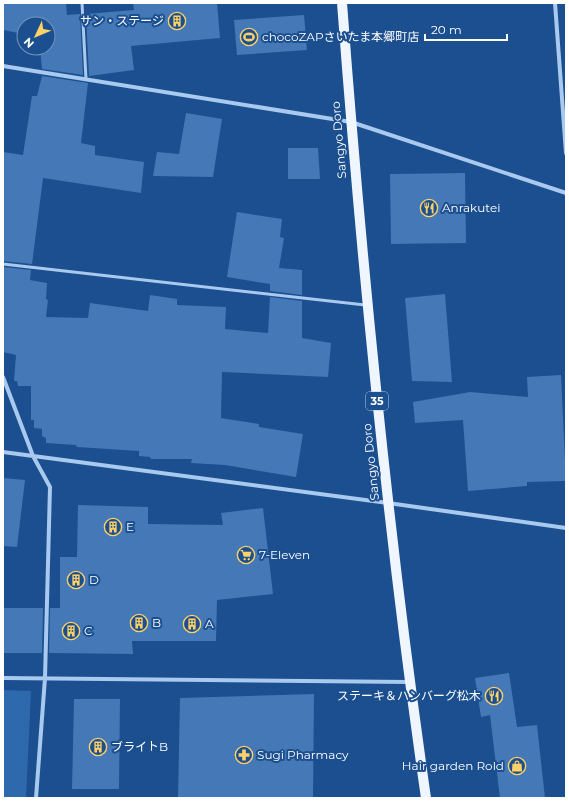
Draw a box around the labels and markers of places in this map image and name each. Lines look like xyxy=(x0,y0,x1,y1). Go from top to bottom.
building icon: サン・ステージ xyxy=(167,11,187,31)
place label: サン・ステージ xyxy=(80,13,164,28)
sports icon: chocoZAPさいたま本郷町店 xyxy=(239,27,259,47)
place label: chocoZAPさいたま本郷町店 xyxy=(262,29,419,44)
restaurant icon: Anrakutei xyxy=(419,198,439,218)
place label: Anrakutei xyxy=(442,200,500,215)
building icon: E xyxy=(103,517,123,537)
place label: E xyxy=(126,519,134,534)
supermarket icon: 7-Eleven xyxy=(236,545,256,565)
place label: 7-Eleven xyxy=(259,547,310,562)
building icon: D xyxy=(66,570,86,590)
place label: D xyxy=(89,572,99,587)
building icon: B xyxy=(129,613,149,633)
building icon: A xyxy=(182,614,202,634)
place label: B xyxy=(152,615,161,630)
place label: A xyxy=(205,616,214,631)
building icon: C xyxy=(61,621,81,641)
place label: C xyxy=(84,623,93,638)
restaurant icon: ステーキ＆ハンバーグ松木 xyxy=(484,686,504,706)
place label: ステーキ＆ハンバーグ松木 xyxy=(337,688,481,703)
building icon: ブライトB xyxy=(88,737,108,757)
place label: ブライトB xyxy=(111,739,168,754)
pharmacy icon: Sugi Pharmacy xyxy=(234,745,254,765)
place label: Sugi Pharmacy xyxy=(257,747,349,762)
shop icon: Hair garden Rold xyxy=(507,756,527,776)
place label: Hair garden Rold xyxy=(402,758,504,773)

